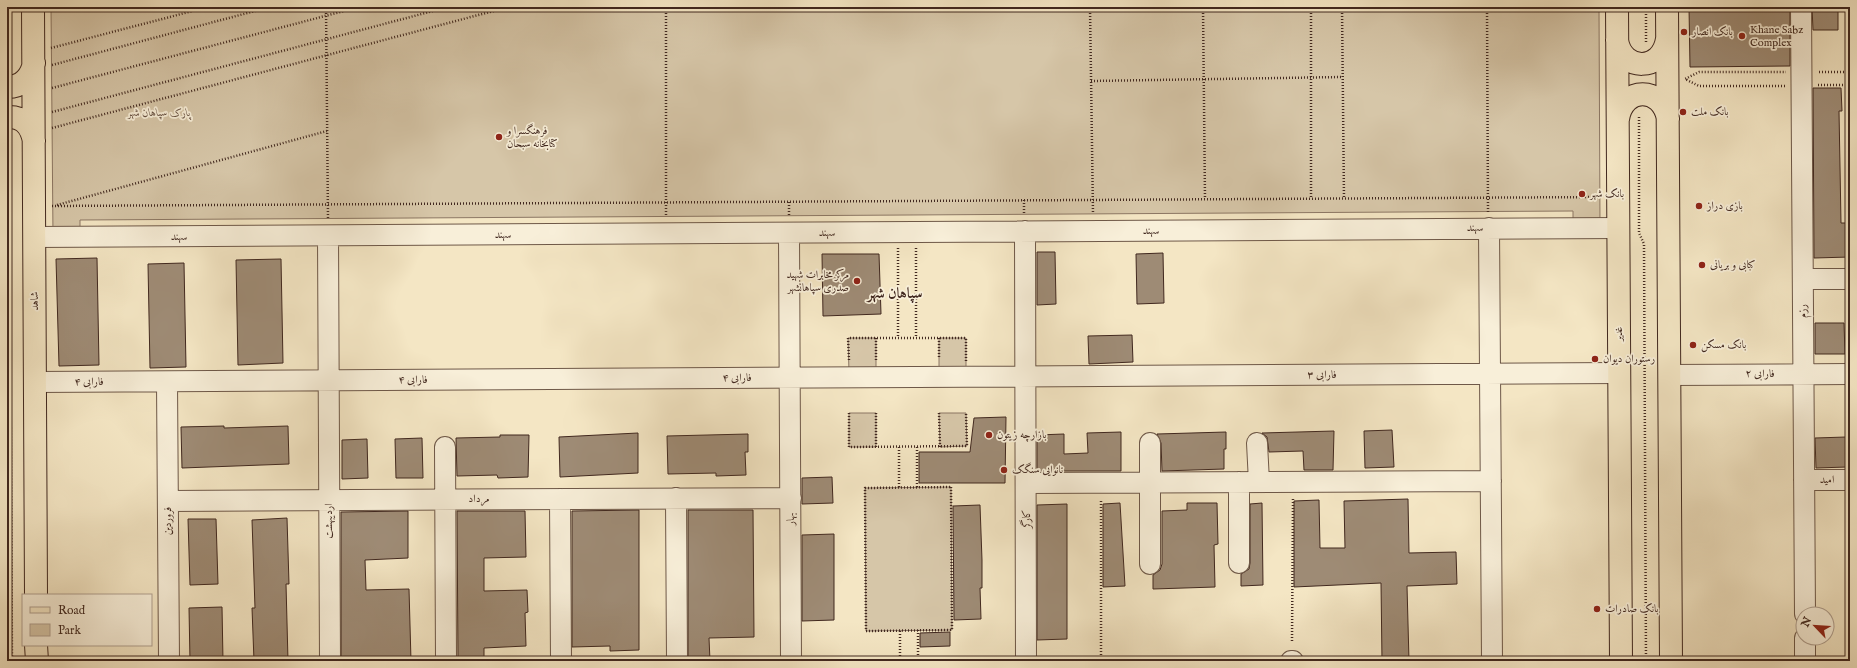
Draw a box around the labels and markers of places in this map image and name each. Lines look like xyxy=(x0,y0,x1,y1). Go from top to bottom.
place label: Khane Sabz Complex xyxy=(1750,23,1803,50)
place label: بانک انصار xyxy=(1691,25,1733,39)
marker: بانک انصار xyxy=(1679,27,1689,37)
marker: Khane Sabz Complex xyxy=(1737,31,1747,41)
place label: بانک ملت xyxy=(1691,105,1729,119)
marker: بانک ملت xyxy=(1678,107,1688,117)
place label: فرهنگسرا و کتابخانه سبحان xyxy=(506,123,558,151)
marker: فرهنگسرا و کتابخانه سبحان xyxy=(494,132,504,142)
place label: بانک شهر xyxy=(1589,187,1624,201)
marker: بانک شهر xyxy=(1577,189,1587,199)
place label: بازی دراز xyxy=(1706,199,1743,213)
marker: بازی دراز xyxy=(1694,201,1704,211)
place label: کبابی و بریانی xyxy=(1710,258,1755,272)
marker: کبابی و بریانی xyxy=(1697,260,1707,270)
place label: مرکز مخابرات شهید صدری سپاهانشهر xyxy=(787,268,849,295)
marker: مرکز مخابرات شهید صدری سپاهانشهر xyxy=(852,276,862,286)
place label: بانک مسکن xyxy=(1701,338,1746,353)
marker: بانک مسکن xyxy=(1688,340,1698,350)
place label: رستوران دیوان xyxy=(1603,352,1655,366)
marker: رستوران دیوان xyxy=(1590,354,1600,364)
place label: بازارچه زیتون xyxy=(997,428,1047,442)
marker: بازارچه زیتون xyxy=(984,430,994,440)
place label: نانوایی سنگک xyxy=(1012,462,1063,477)
marker: نانوایی سنگک xyxy=(999,465,1009,475)
place label: بانک صادرات xyxy=(1605,602,1659,616)
marker: بانک صادرات xyxy=(1592,604,1602,614)

